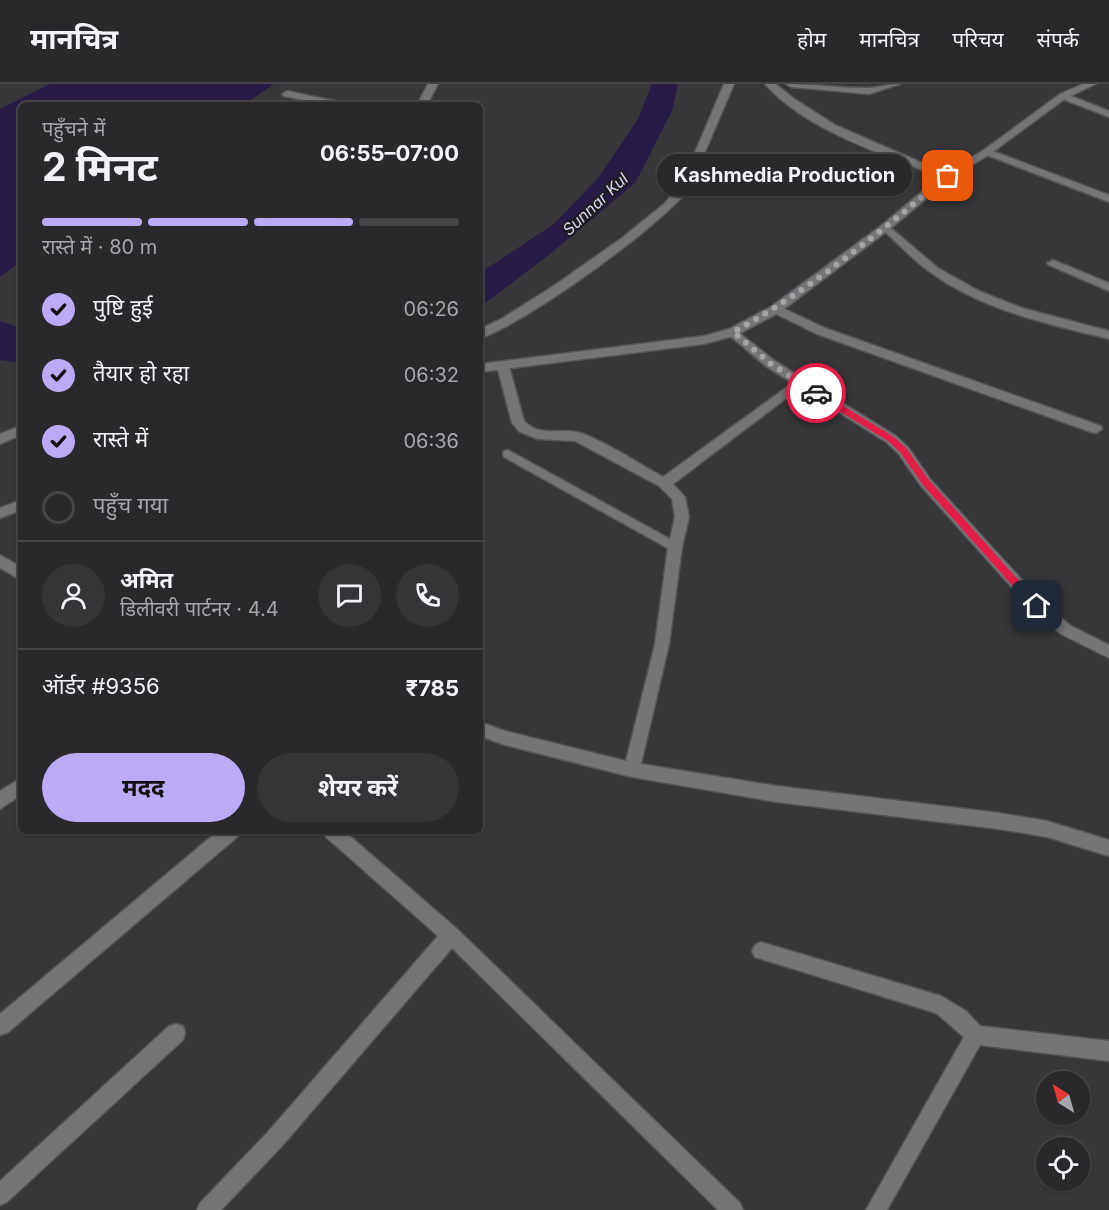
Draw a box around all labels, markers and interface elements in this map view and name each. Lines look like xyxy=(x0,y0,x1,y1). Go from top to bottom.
text: मानचित्र xyxy=(30,22,118,56)
text: होम xyxy=(797,27,826,52)
text: मानचित्र xyxy=(859,27,919,52)
text: परिचय xyxy=(952,27,1004,52)
text: संपर्क xyxy=(1037,27,1079,52)
text: पहुँचने में xyxy=(42,117,105,141)
text: 06:55–07:00 xyxy=(320,140,459,166)
text: 2 मिनट xyxy=(42,143,158,190)
pin xyxy=(922,150,973,201)
callout: Kashmedia Production xyxy=(657,155,912,197)
icon: bag xyxy=(931,159,964,192)
text: Kashmedia Production xyxy=(674,163,895,187)
water label: Sunnar Kul xyxy=(558,168,632,239)
text: रास्ते में · 80 m xyxy=(42,235,157,259)
icon: check xyxy=(42,293,75,326)
text: पुष्टि हुई xyxy=(93,294,153,320)
text: 06:26 xyxy=(404,297,459,321)
icon: check xyxy=(42,359,75,392)
text: तैयार हो रहा xyxy=(93,360,189,386)
text: 06:32 xyxy=(404,363,459,387)
courier xyxy=(786,363,846,423)
icon: car xyxy=(800,377,833,410)
icon: check xyxy=(42,425,75,458)
text: रास्ते में xyxy=(93,426,148,452)
text: 06:36 xyxy=(403,429,459,453)
text: पहुँच गया xyxy=(93,492,168,518)
button: person xyxy=(42,564,105,627)
button: chat xyxy=(318,564,381,627)
button: phone xyxy=(396,564,459,627)
text: अमित xyxy=(120,567,173,593)
pin xyxy=(1011,580,1062,631)
icon: home xyxy=(1020,589,1053,622)
text: डिलीवरी पार्टनर · 4.4 xyxy=(120,597,279,621)
text: ऑर्डर #9356 xyxy=(42,673,160,699)
text: ₹785 xyxy=(406,675,459,701)
button: मदद xyxy=(42,753,245,822)
button: शेयर करें xyxy=(257,753,459,822)
north arrow xyxy=(1036,1071,1090,1125)
map controls xyxy=(1036,1071,1090,1191)
button: locate xyxy=(1036,1137,1090,1191)

